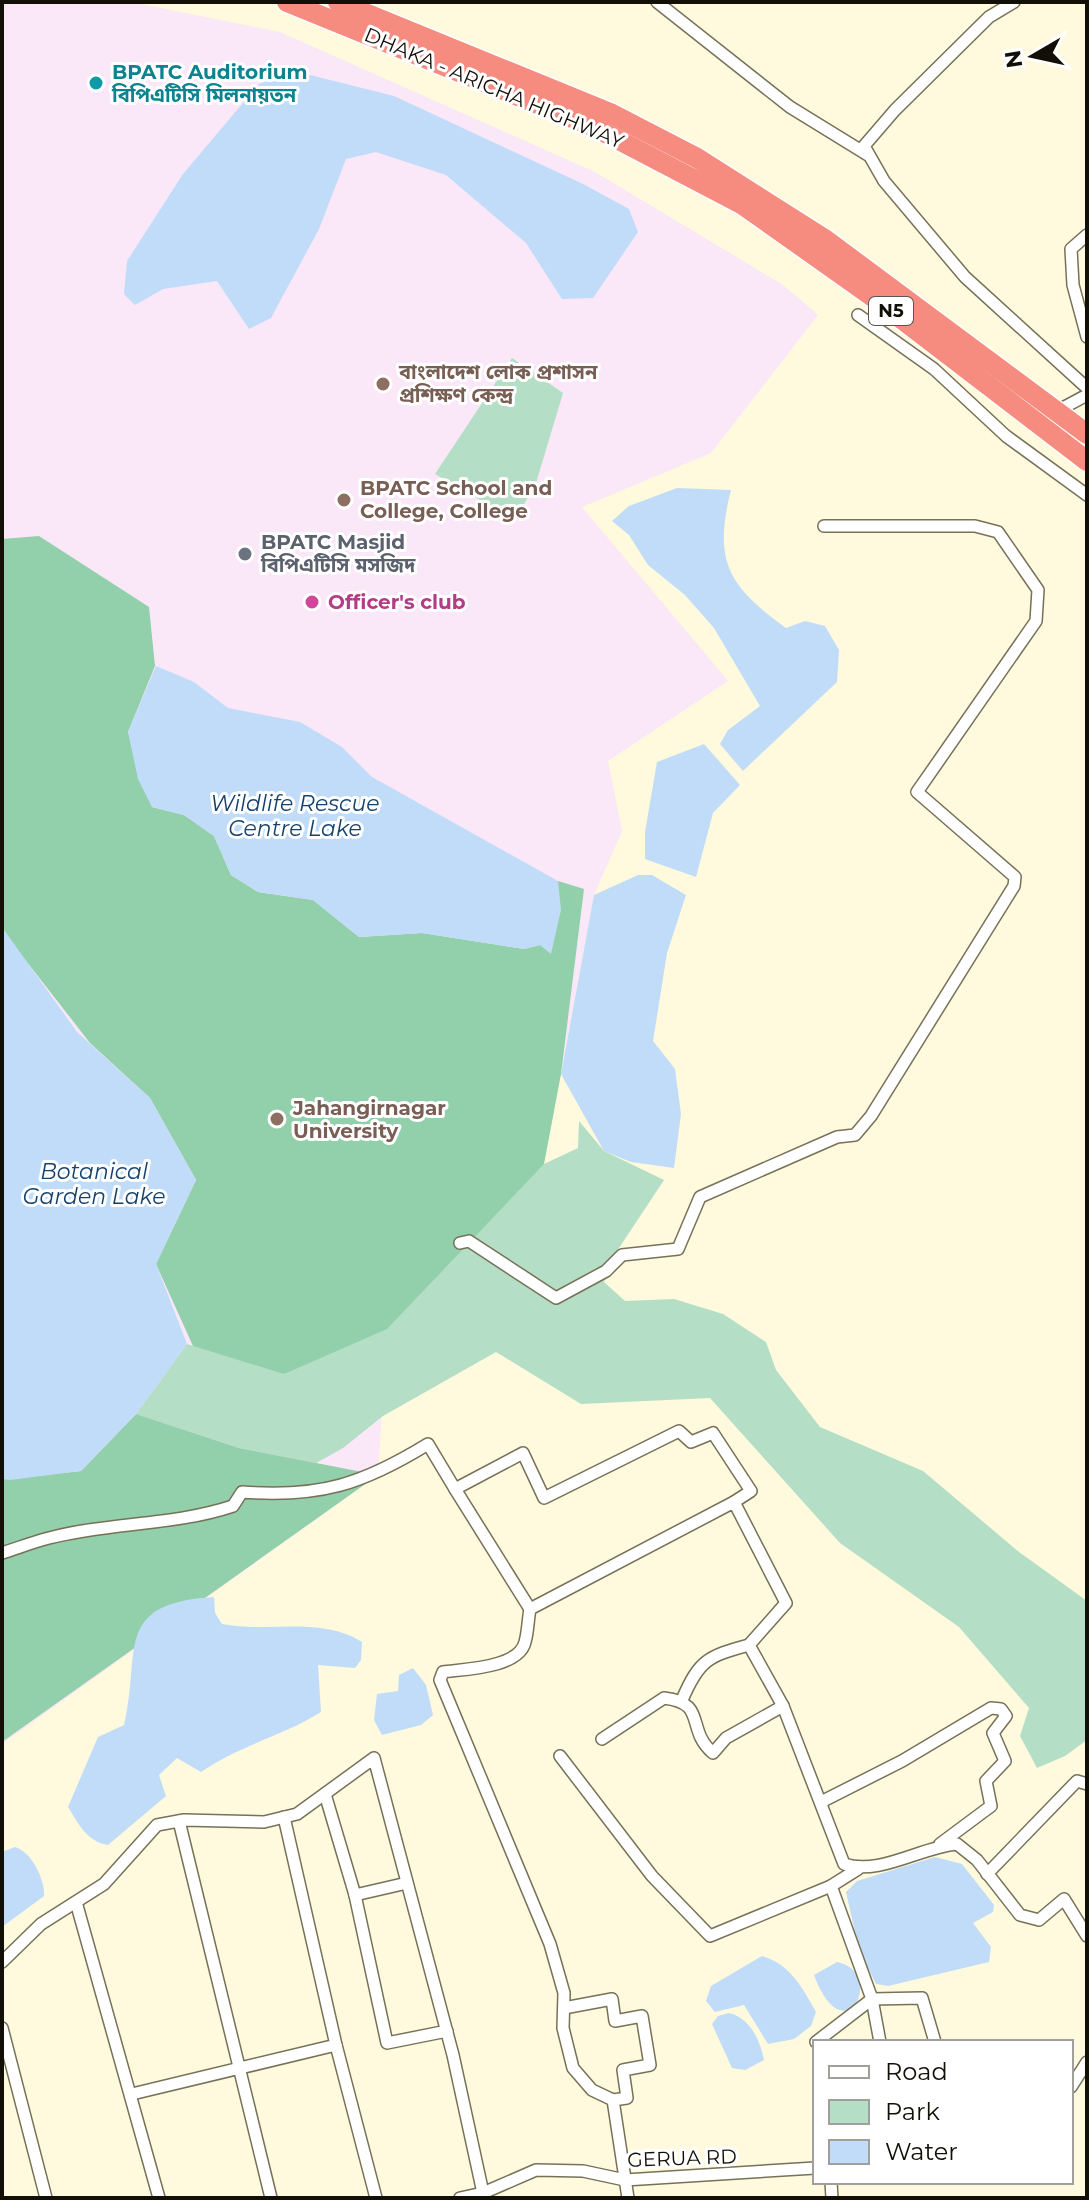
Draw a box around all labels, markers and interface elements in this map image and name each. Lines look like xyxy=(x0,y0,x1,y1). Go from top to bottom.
north arrow xyxy=(993,16,1073,96)
street label: DHAKA - ARICHA HIGHWAY xyxy=(361,22,628,154)
text: N xyxy=(999,48,1028,70)
place label: BPATC Auditorium বিপিএটিসি মিলনায়তন xyxy=(111,60,307,107)
marker: BPATC Auditorium বিপিএটিসি মিলনায়তন xyxy=(87,74,105,92)
road number: N5 xyxy=(869,297,913,325)
place label: বাংলাদেশ লোক প্রশাসন প্রশিক্ষণ কেন্দ্র xyxy=(398,360,598,407)
marker: বাংলাদেশ লোক প্রশাসন প্রশিক্ষণ কেন্দ্র xyxy=(374,375,392,393)
place label: BPATC School and College, College xyxy=(360,476,552,523)
marker: BPATC School and College, College xyxy=(335,491,353,509)
place label: BPATC Masjid বিপিএটিসি মসজিদ xyxy=(260,530,416,577)
marker: BPATC Masjid বিপিএটিসি মসজিদ xyxy=(236,545,254,563)
place label: Officer's club xyxy=(328,590,466,614)
marker: Officer's club xyxy=(303,593,321,611)
water label: Wildlife Rescue Centre Lake xyxy=(211,790,379,842)
place label: Jahangirnagar University xyxy=(292,1096,446,1143)
marker: Jahangirnagar University xyxy=(268,1110,286,1128)
water label: Botanical Garden Lake xyxy=(23,1158,165,1210)
legend xyxy=(813,2040,1073,2184)
text: Road xyxy=(885,2057,948,2086)
text: Park xyxy=(885,2097,940,2126)
text: Water xyxy=(885,2137,958,2166)
street label: GERUA RD xyxy=(627,2144,737,2172)

